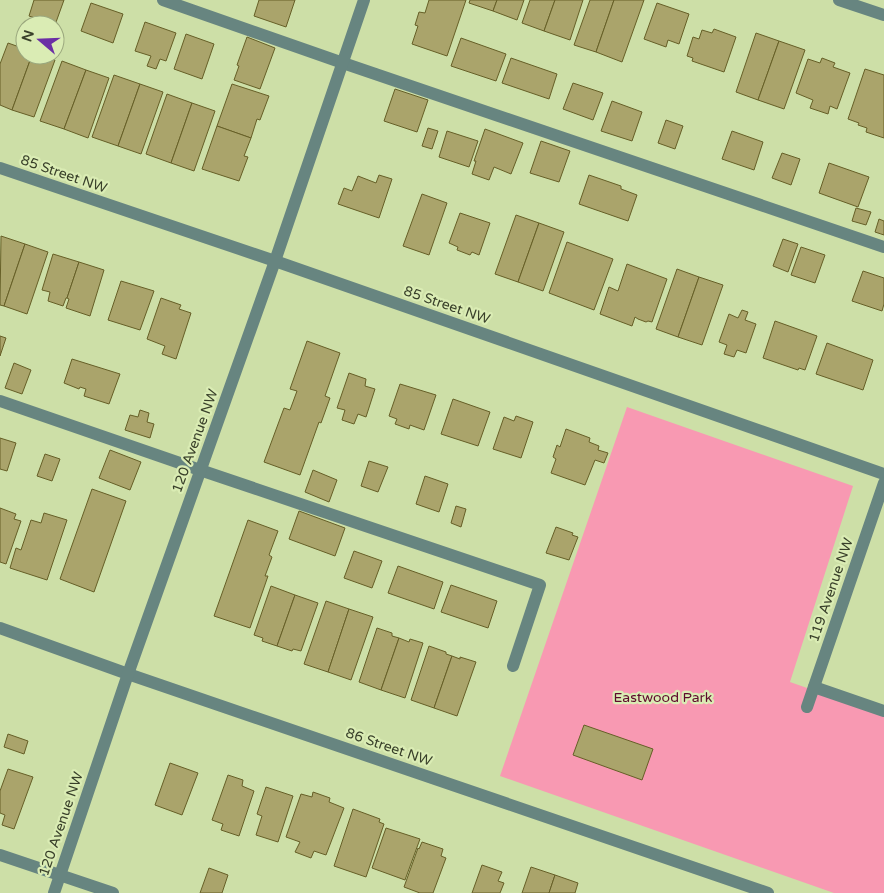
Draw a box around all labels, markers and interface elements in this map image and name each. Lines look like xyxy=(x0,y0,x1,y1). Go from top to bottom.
north arrow xyxy=(15,15,65,65)
text: N xyxy=(18,28,38,44)
street label: 85 Street NW xyxy=(19,151,109,197)
street label: 85 Street NW xyxy=(402,282,492,328)
street label: 120 Avenue NW xyxy=(168,387,222,495)
street label: 119 Avenue NW xyxy=(805,536,857,644)
park label: Eastwood Park xyxy=(613,689,713,706)
street label: 86 Street NW xyxy=(344,724,434,770)
street label: 120 Avenue NW xyxy=(35,770,87,878)

